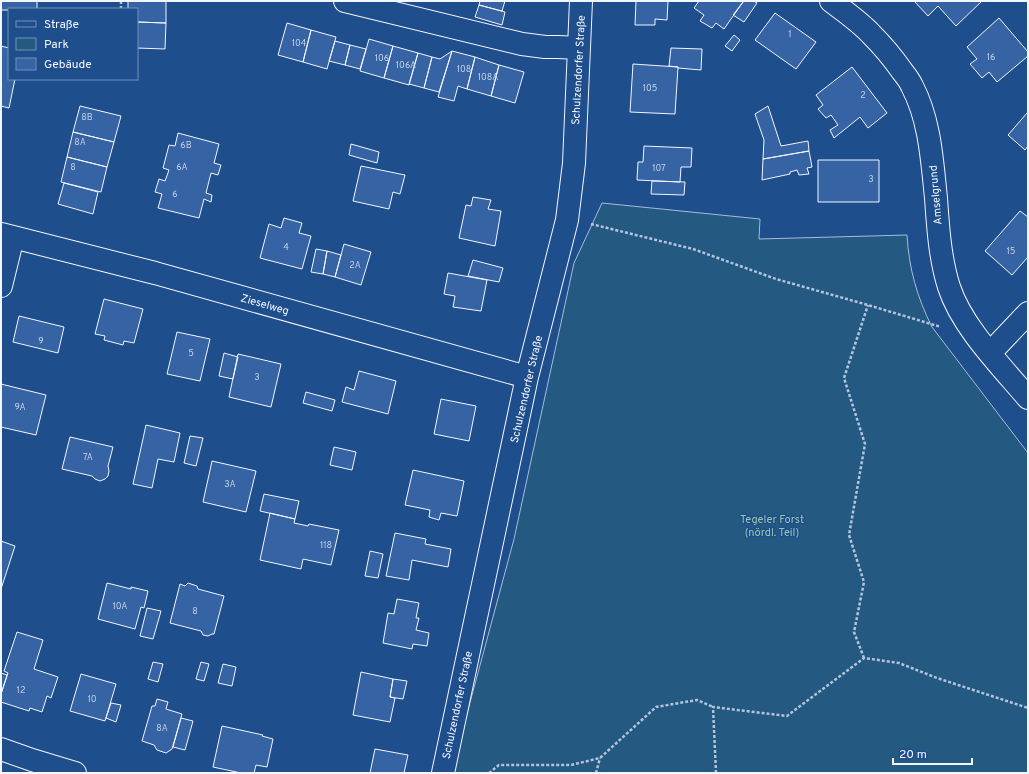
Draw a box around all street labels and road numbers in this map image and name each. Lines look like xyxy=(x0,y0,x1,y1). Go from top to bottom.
street label: Schulzendorfer Straße xyxy=(569,15,589,125)
street label: Amselgrund xyxy=(926,164,946,225)
street label: Zieselweg xyxy=(239,291,291,319)
street label: Schulzendorfer Straße xyxy=(508,334,546,444)
street label: Schulzendorfer Straße xyxy=(440,650,476,760)

